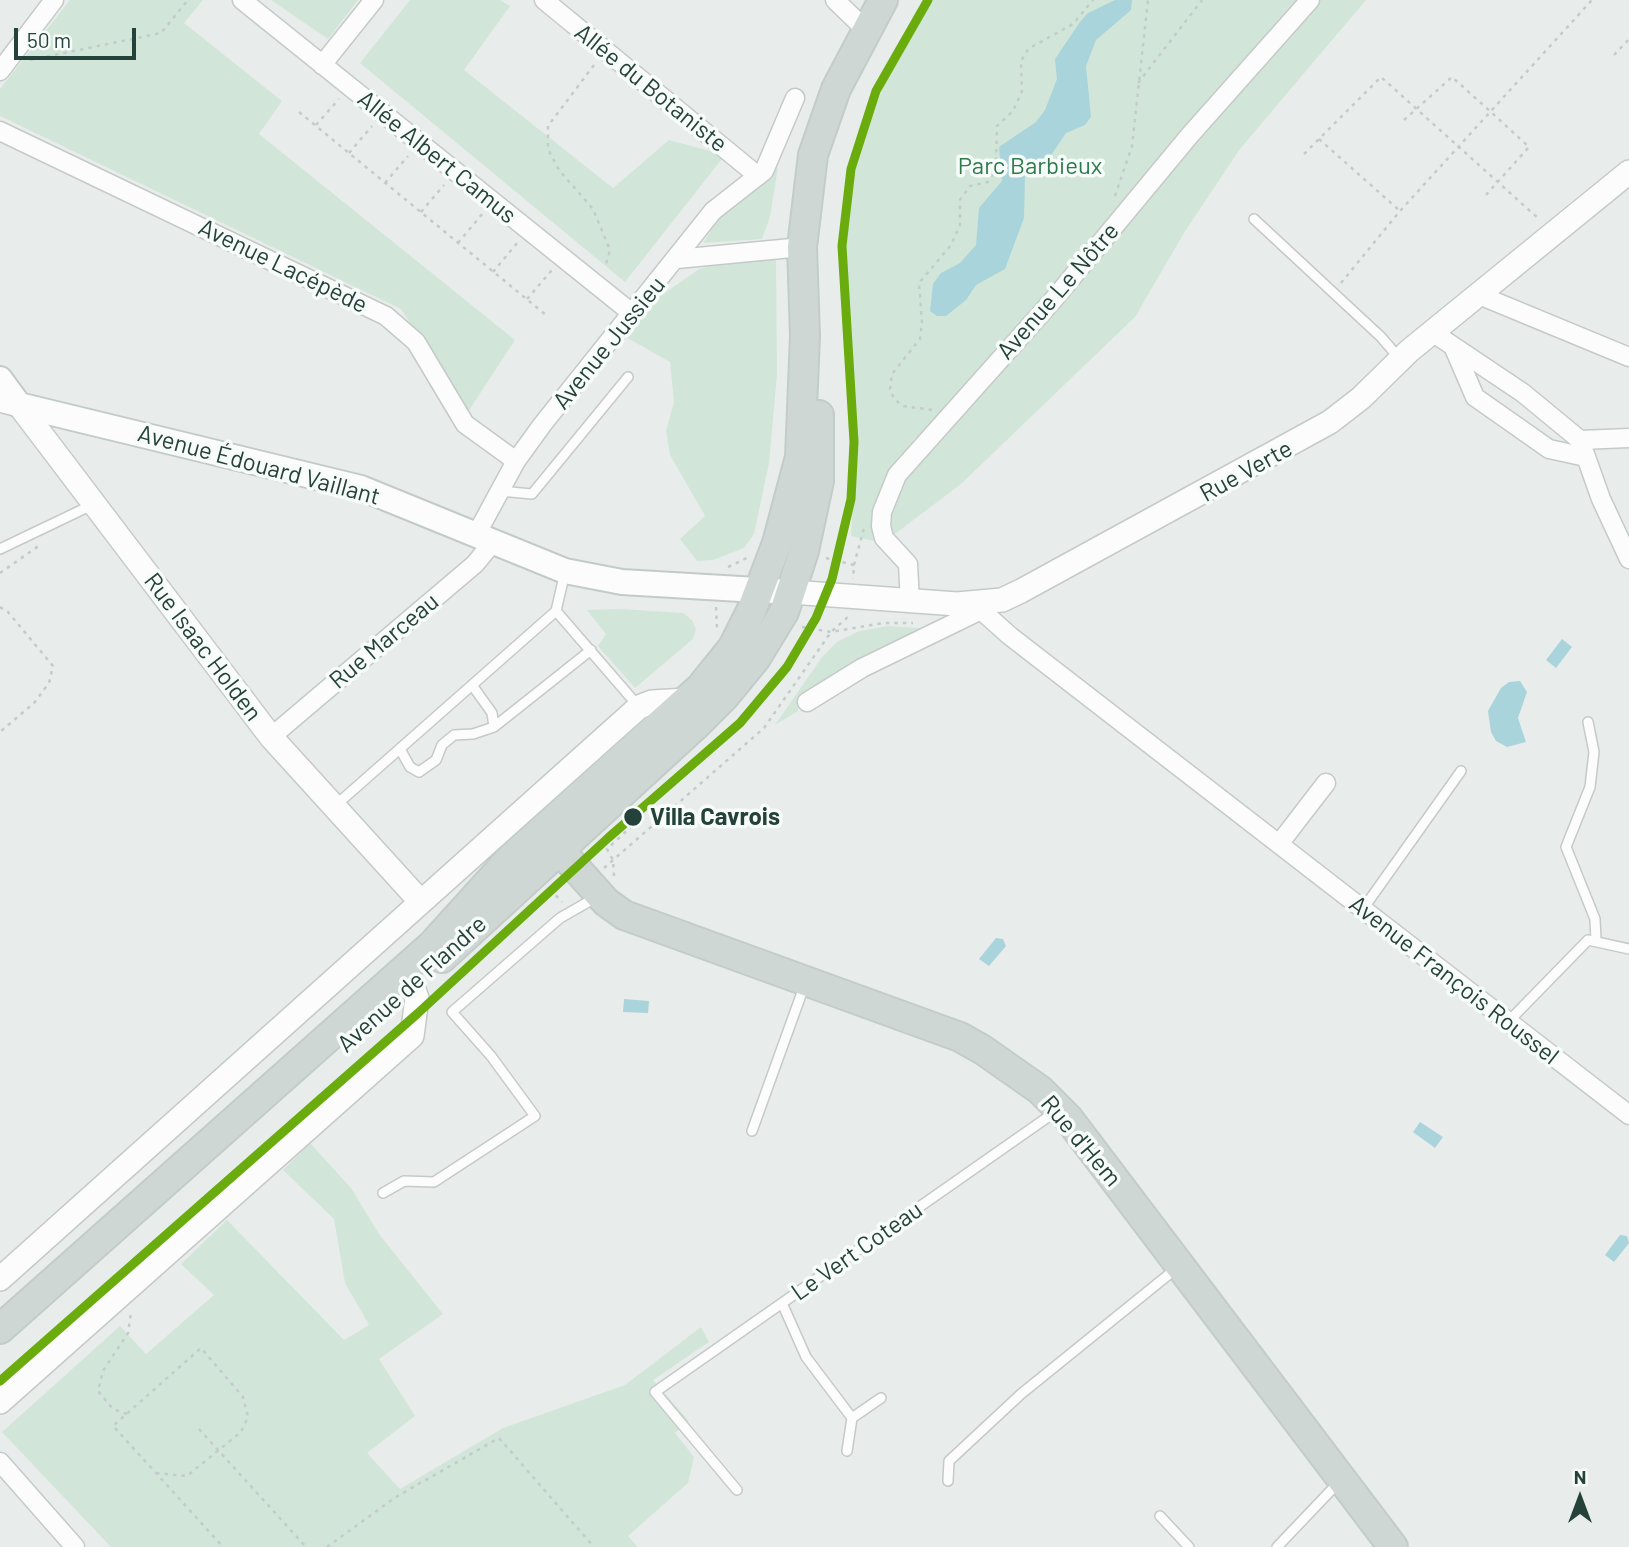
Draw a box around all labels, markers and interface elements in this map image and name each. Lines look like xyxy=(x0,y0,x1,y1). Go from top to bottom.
scale bar xyxy=(18,14,140,58)
street label: Allée du Botaniste xyxy=(569,18,733,158)
text: 50 m xyxy=(27,27,71,52)
street label: Allée Albert Camus xyxy=(352,84,522,230)
park label: Parc Barbieux xyxy=(958,152,1102,180)
street label: Avenue Lacépède xyxy=(194,213,372,319)
street label: Avenue Le Nôtre xyxy=(991,217,1125,365)
street label: Avenue Jussieu xyxy=(547,271,671,415)
street label: Avenue Édouard Vaillant xyxy=(135,419,383,511)
street label: Rue Verte xyxy=(1195,434,1297,508)
street label: Rue Isaac Holden xyxy=(138,567,268,727)
street label: Rue Marceau xyxy=(324,587,444,695)
place label: Villa Cavrois xyxy=(650,803,780,831)
marker: Villa Cavrois xyxy=(622,806,644,828)
street label: Avenue François Roussel xyxy=(1344,889,1564,1071)
street label: Avenue de Flandre xyxy=(332,910,492,1058)
street label: Rue d'Hem xyxy=(1035,1090,1127,1192)
street label: Le Vert Coteau xyxy=(786,1195,928,1307)
north arrow xyxy=(1545,1463,1615,1533)
text: N xyxy=(1574,1465,1586,1488)

